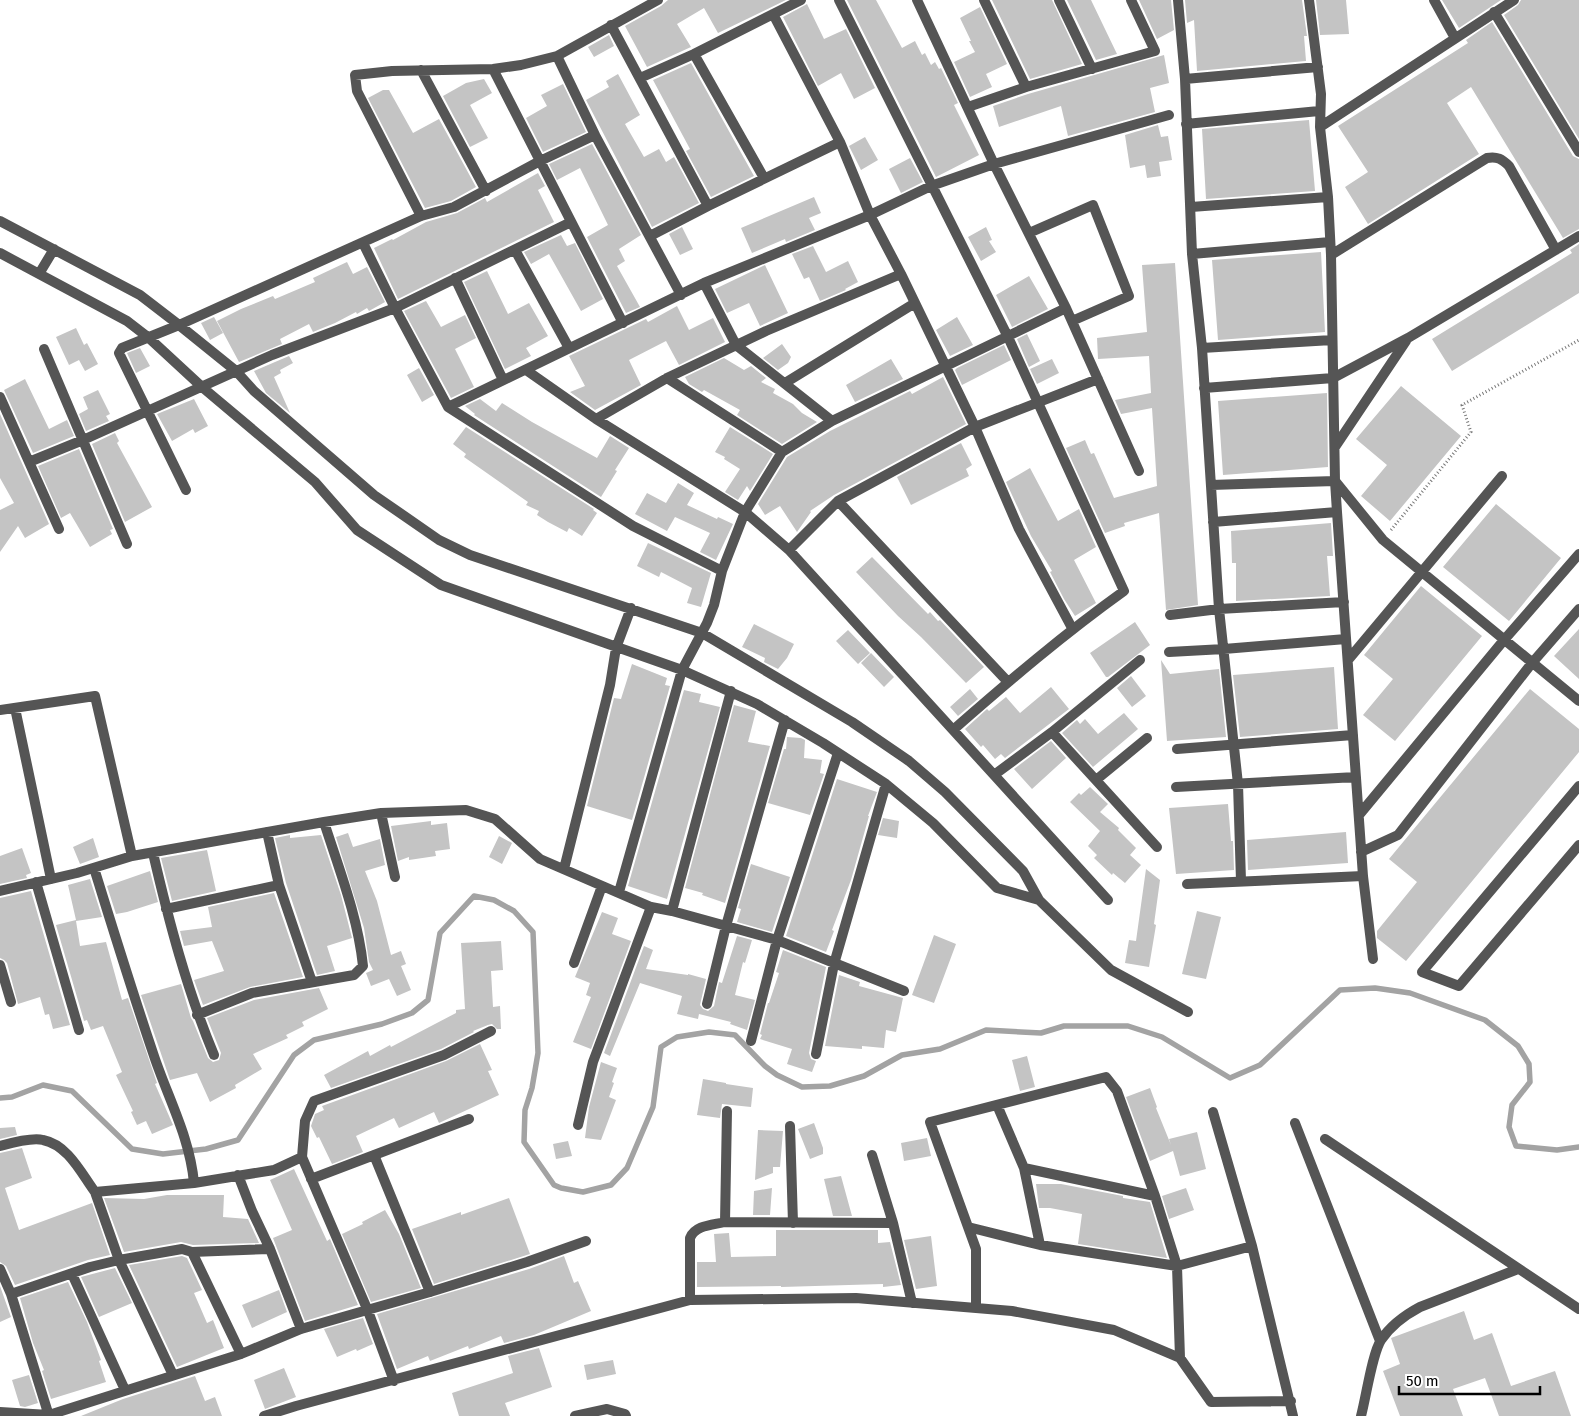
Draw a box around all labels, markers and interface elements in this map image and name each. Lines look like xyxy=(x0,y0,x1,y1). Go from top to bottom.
scale bar xyxy=(1399,1364,1540,1396)
text: 50 m xyxy=(1406,1372,1439,1390)

